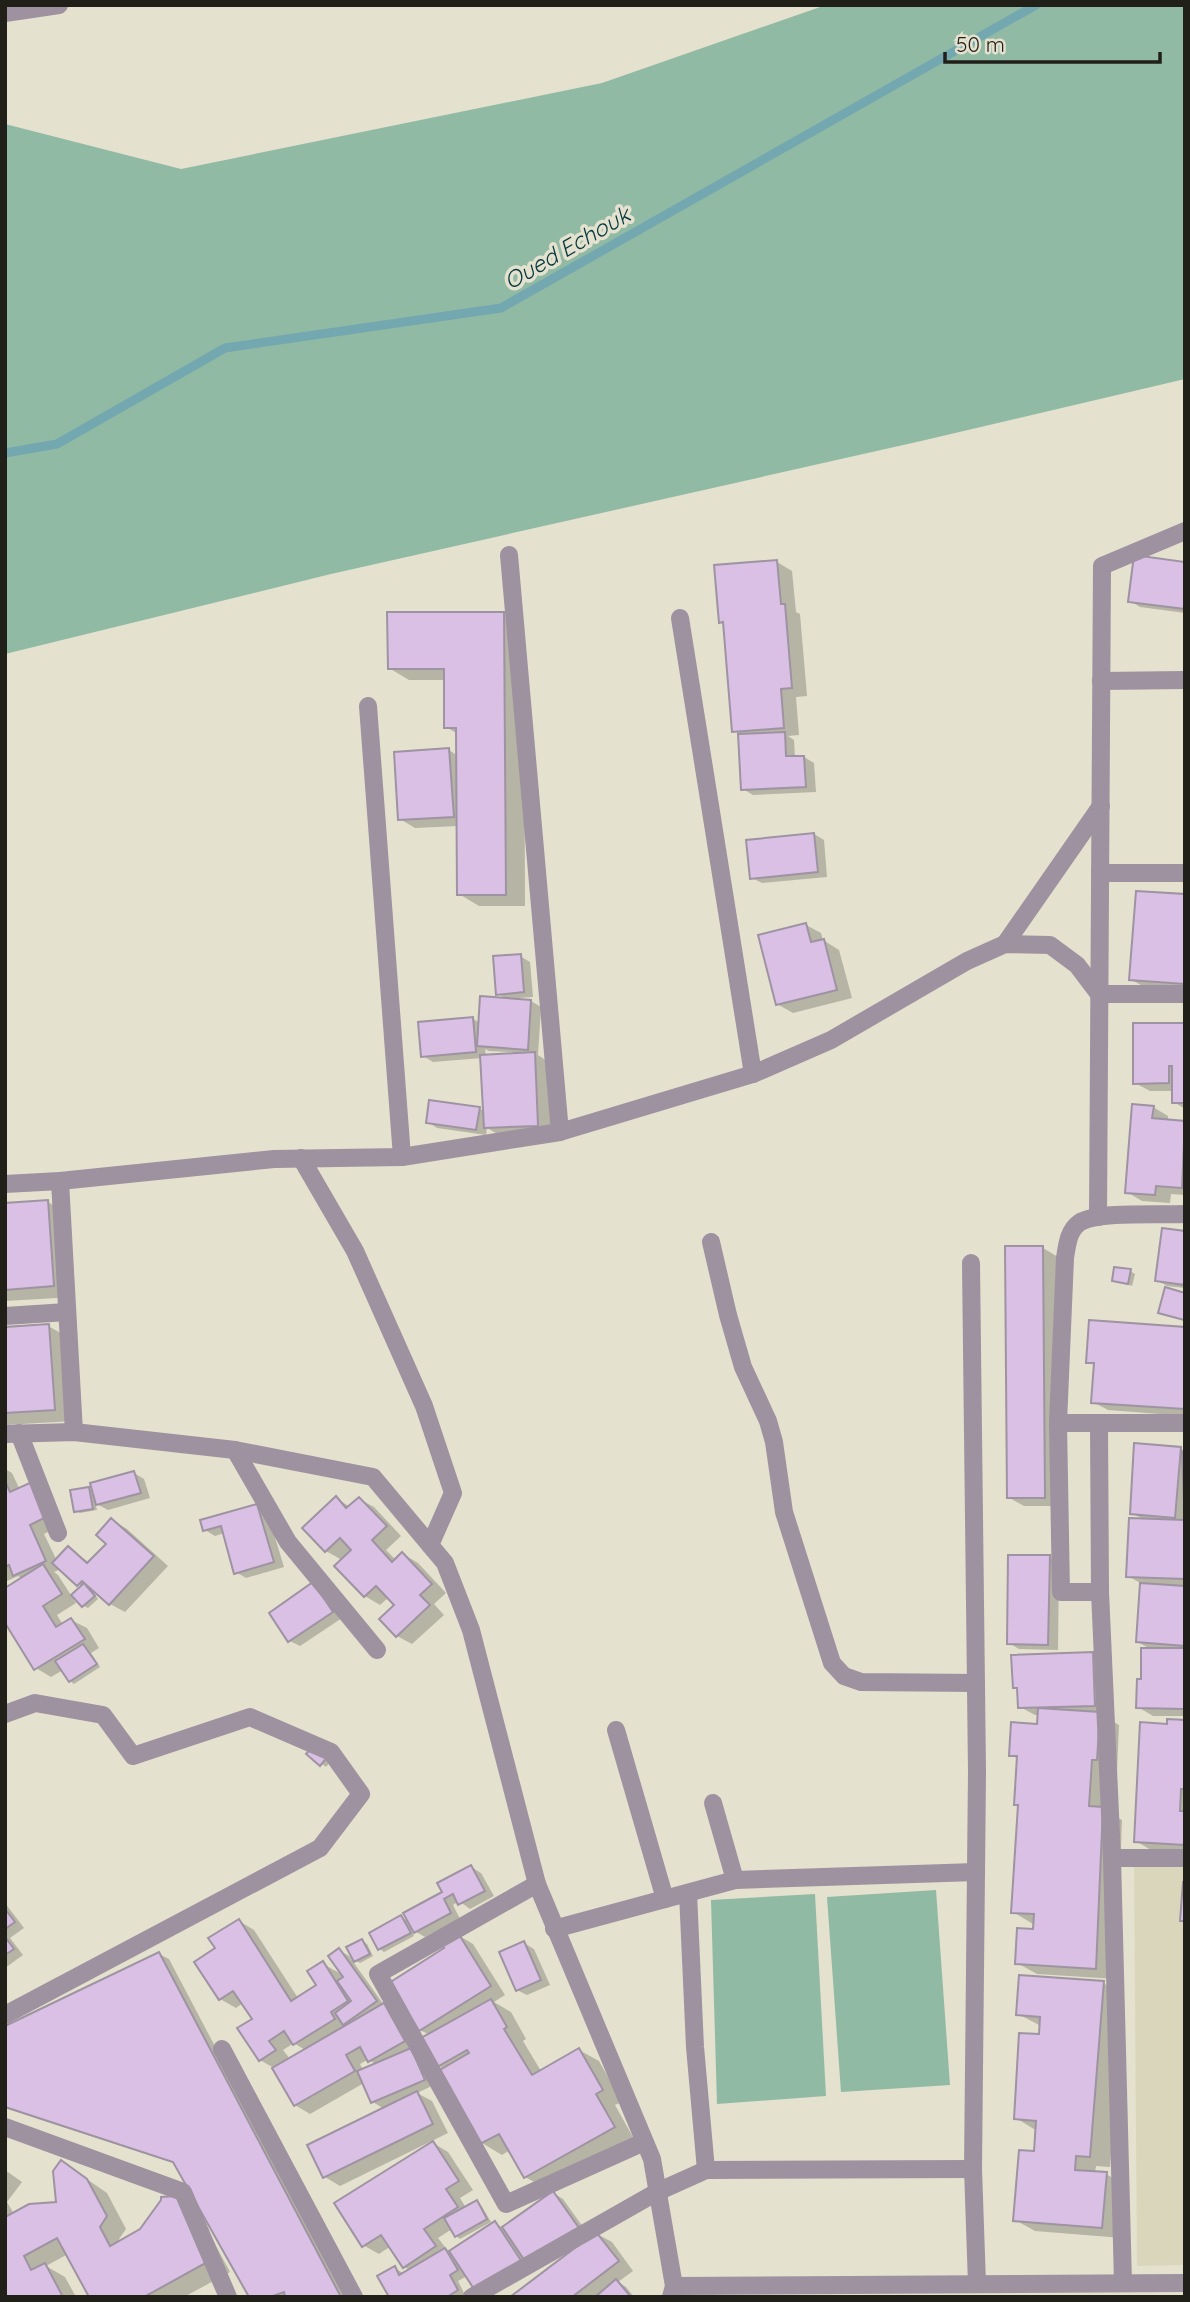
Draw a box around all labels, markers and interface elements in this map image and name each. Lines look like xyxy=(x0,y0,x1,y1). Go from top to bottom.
scale bar xyxy=(945,21,1160,65)
text: 50 m xyxy=(956,31,1005,57)
water label: Oued Echouk xyxy=(498,199,637,295)

